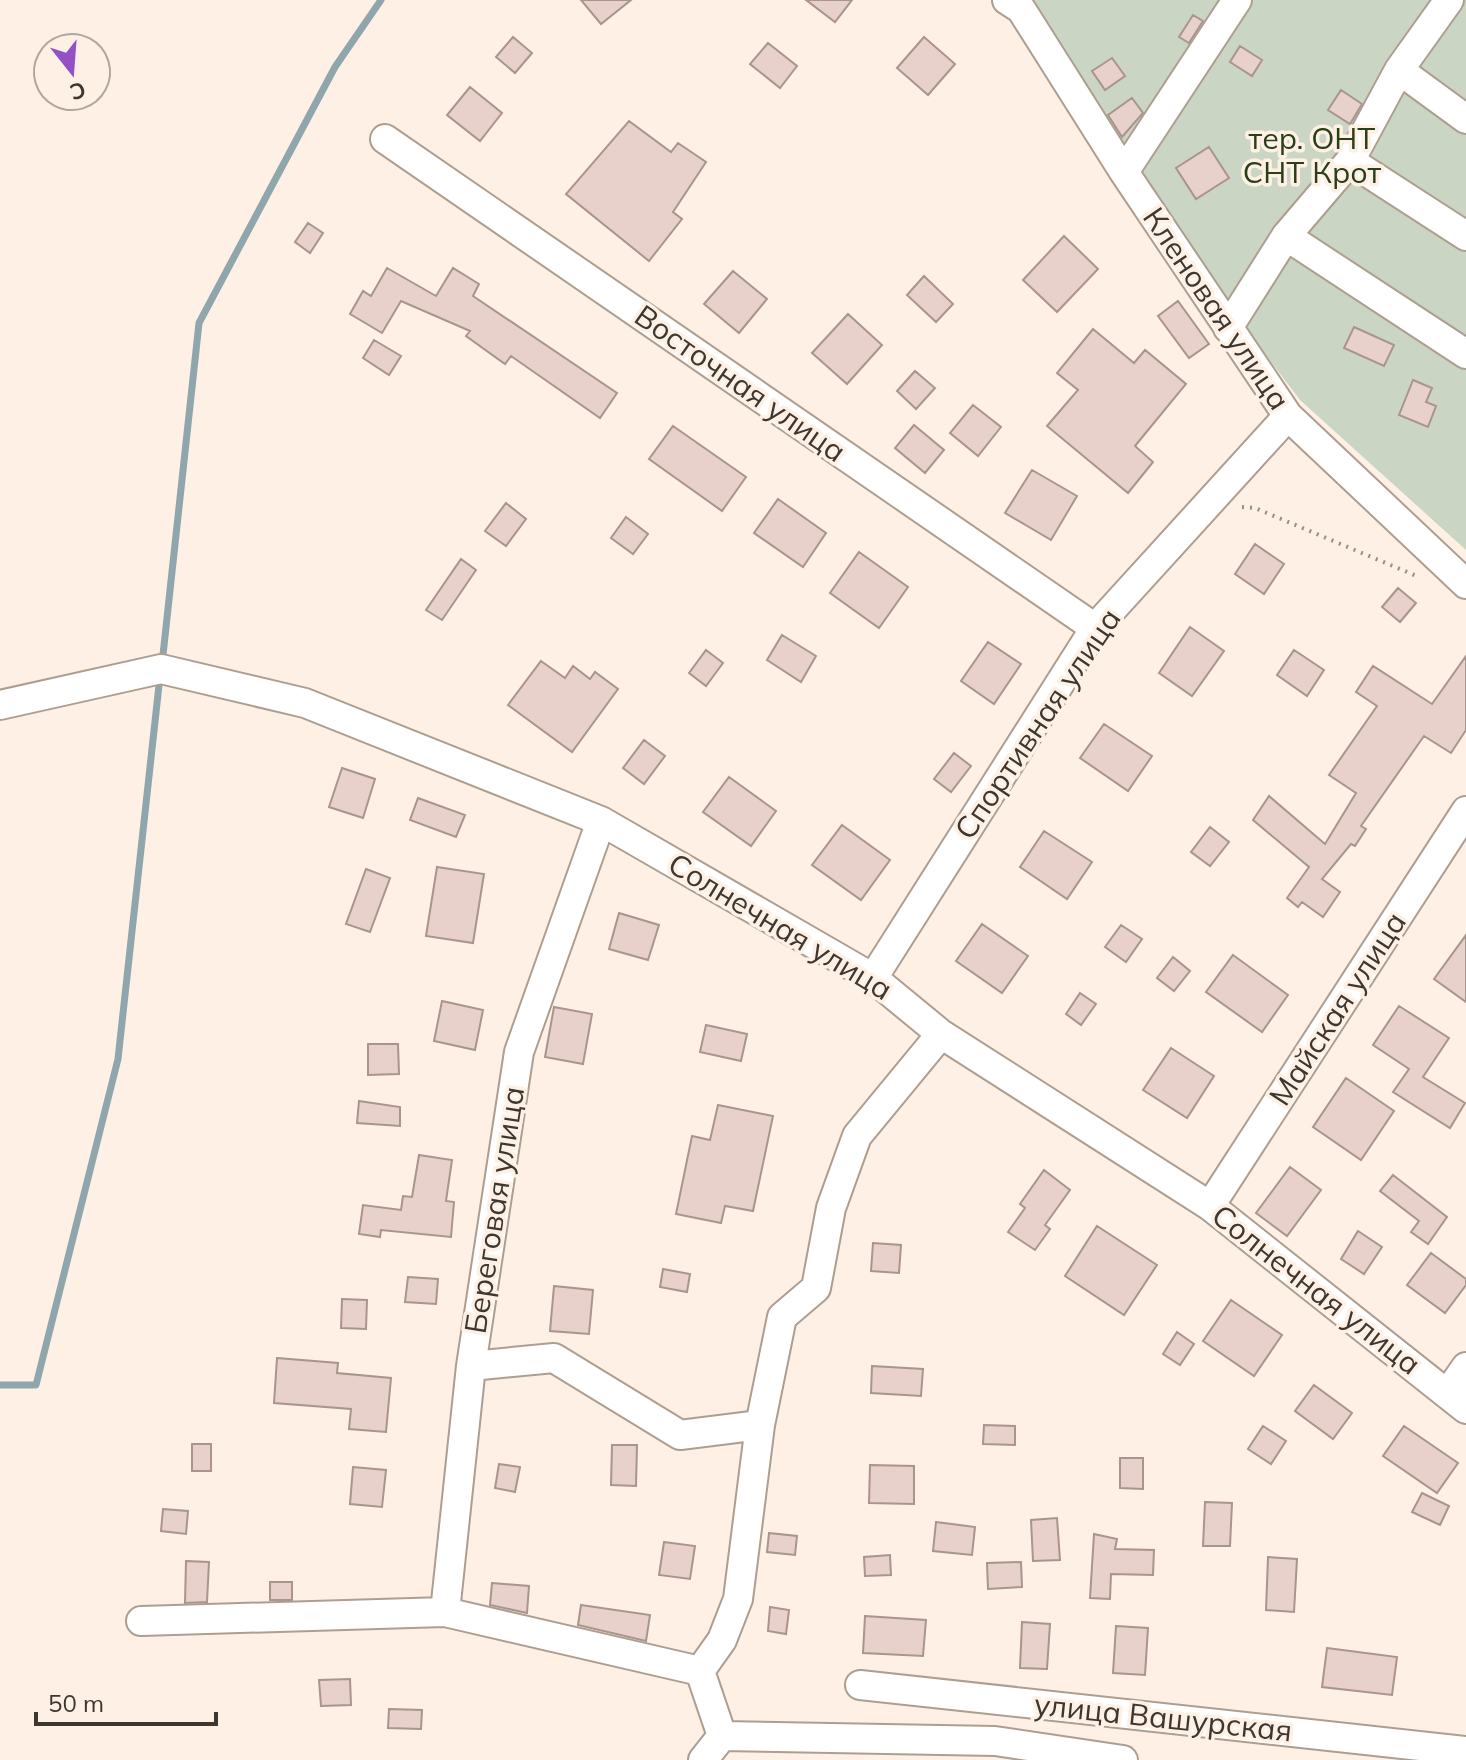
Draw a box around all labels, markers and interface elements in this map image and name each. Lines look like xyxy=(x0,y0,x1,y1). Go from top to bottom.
north arrow xyxy=(32,32,112,112)
text: С xyxy=(67,76,89,107)
park label: тер. ОНТ СНТ Крот xyxy=(1243,119,1382,191)
street label: Кленовая улица xyxy=(1135,200,1299,417)
street label: Восточная улица xyxy=(628,296,853,470)
street label: Спортивная улица xyxy=(946,601,1129,846)
street label: Солнечная улица xyxy=(662,844,899,1008)
street label: Майская улица xyxy=(1260,905,1414,1112)
street label: Береговая улица xyxy=(456,1084,532,1336)
street label: Солнечная улица xyxy=(1205,1196,1429,1382)
scale bar xyxy=(36,1676,216,1726)
street label: улица Вашурская xyxy=(1032,1685,1294,1749)
text: 50 m xyxy=(48,1688,104,1718)

